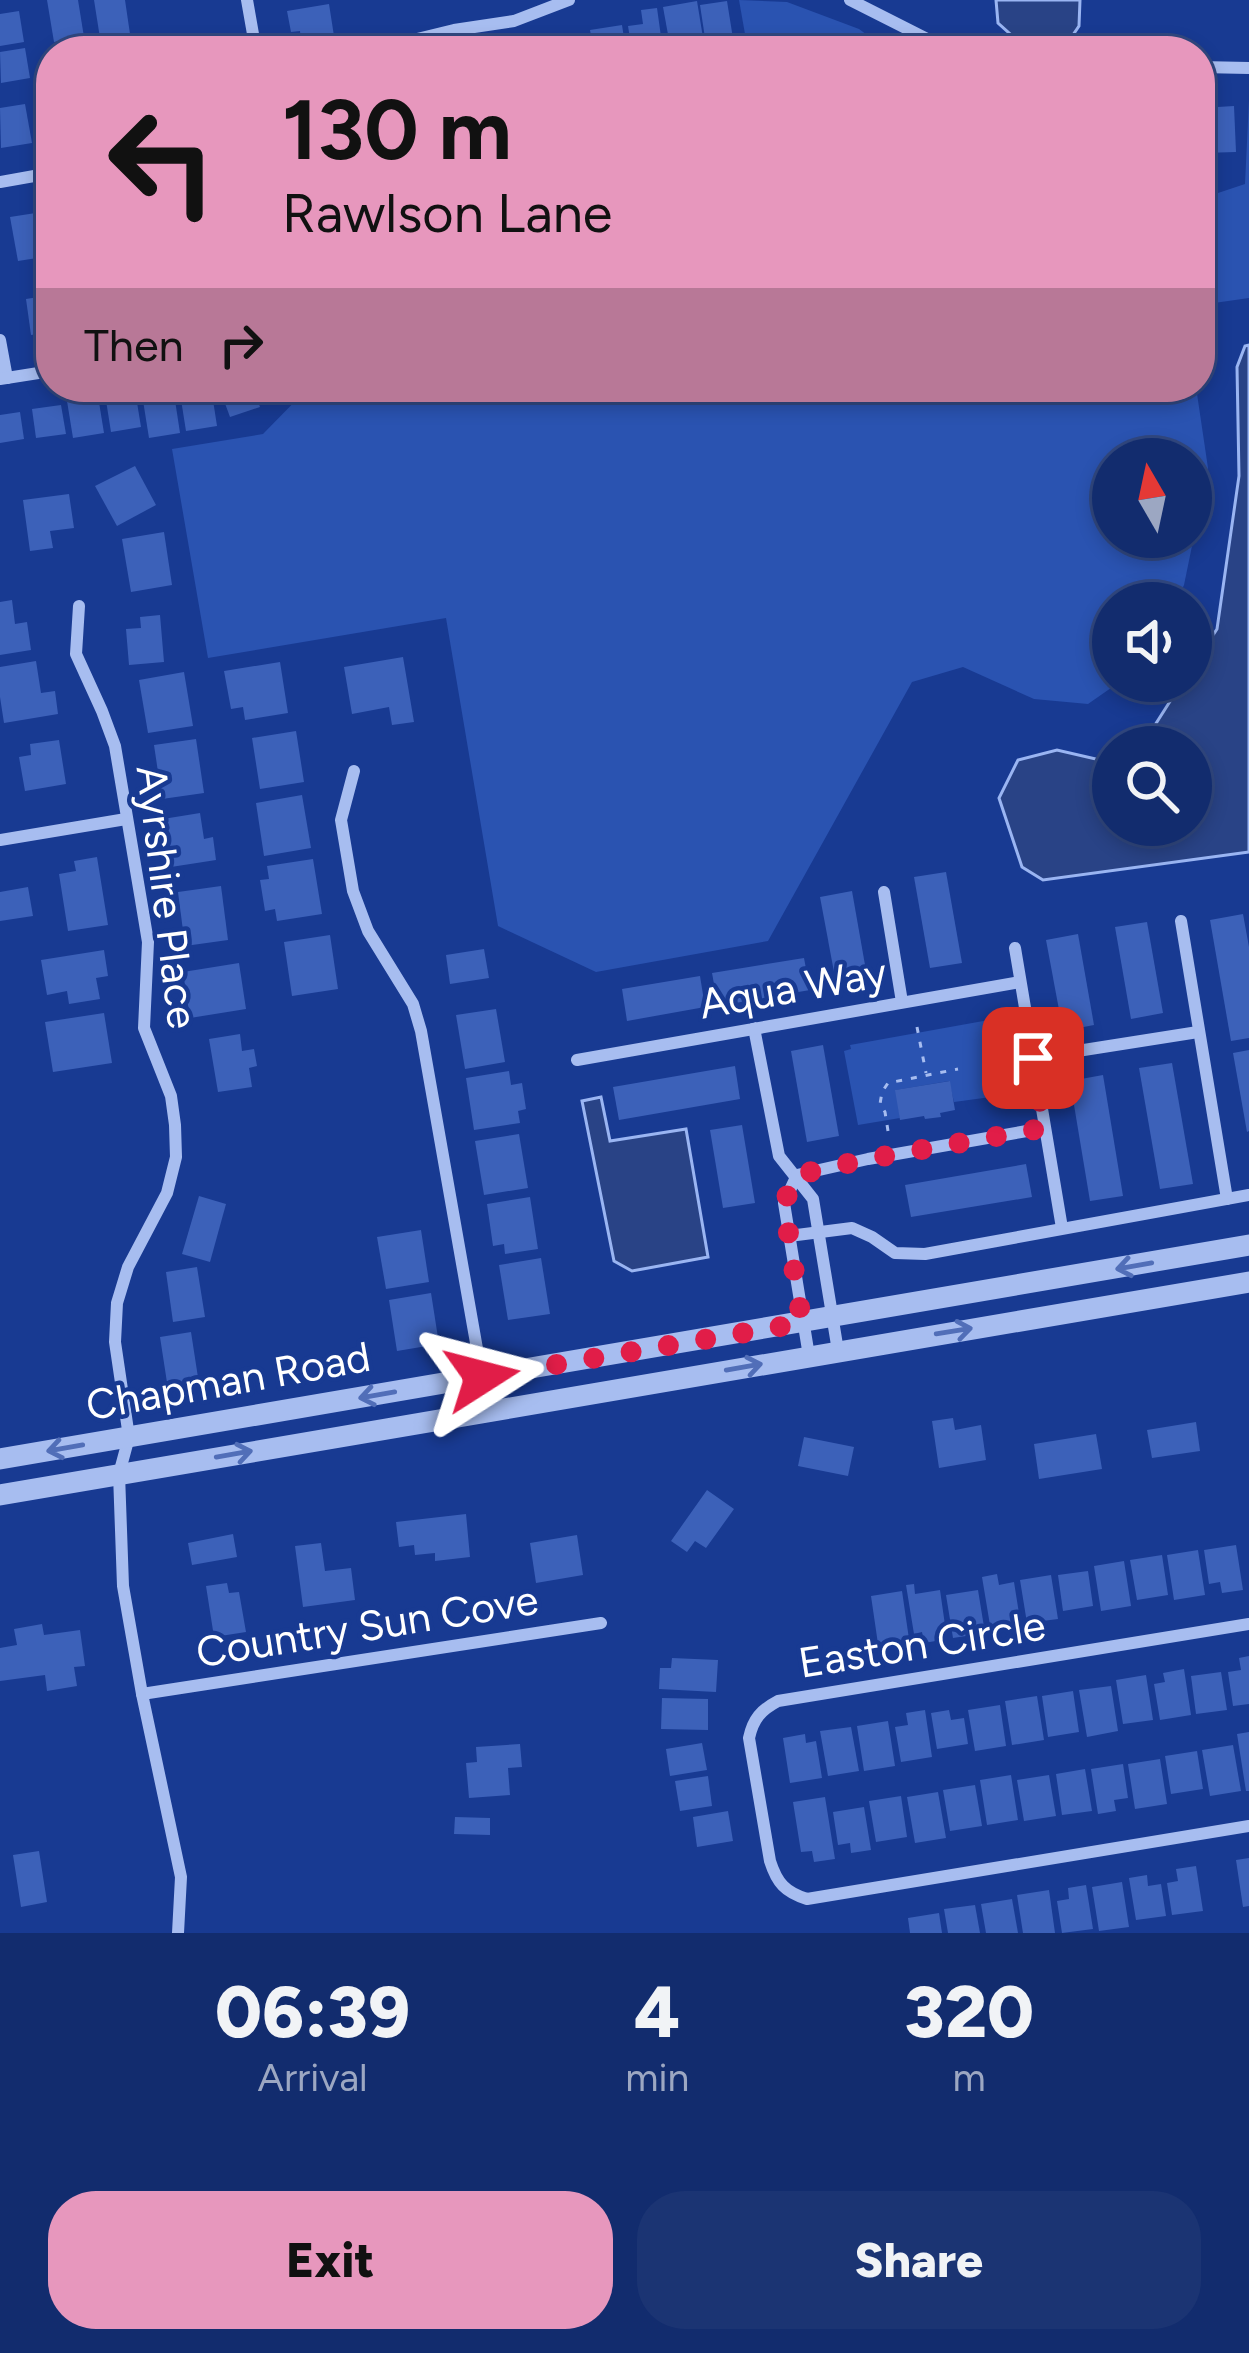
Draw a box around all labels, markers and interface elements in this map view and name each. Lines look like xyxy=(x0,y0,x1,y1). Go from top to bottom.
text: 130 m xyxy=(282,79,512,180)
icon: left xyxy=(84,84,240,240)
text: Rawlson Lane xyxy=(282,181,612,246)
icon: right xyxy=(208,312,274,378)
text: Then xyxy=(84,318,184,372)
north arrow xyxy=(1092,438,1212,558)
map controls xyxy=(1092,438,1212,846)
button: sound xyxy=(1092,582,1212,702)
button: search xyxy=(1092,726,1212,846)
street label: Ayrshire Place xyxy=(126,762,208,1032)
street label: Aqua Way xyxy=(695,946,891,1030)
pin xyxy=(982,1007,1084,1109)
icon: arrive xyxy=(1000,1025,1066,1091)
one-way arrow xyxy=(1115,1255,1154,1278)
position arrow xyxy=(419,1314,545,1440)
one-way arrow xyxy=(934,1319,973,1342)
street label: Chapman Road xyxy=(82,1331,374,1431)
one-way arrow xyxy=(723,1354,762,1377)
one-way arrow xyxy=(358,1384,397,1407)
one-way arrow xyxy=(46,1438,85,1461)
one-way arrow xyxy=(214,1442,253,1465)
street label: Country Sun Cove xyxy=(192,1574,542,1678)
street label: Easton Circle xyxy=(795,1599,1049,1689)
text: 06:39 xyxy=(215,1969,410,2055)
text: 4 xyxy=(634,1969,680,2055)
text: 320 xyxy=(904,1969,1034,2055)
text: Arrival xyxy=(258,2054,368,2101)
text: min xyxy=(625,2054,689,2101)
text: m xyxy=(952,2054,986,2101)
button: Exit xyxy=(48,2191,613,2329)
button: Share xyxy=(637,2191,1201,2329)

